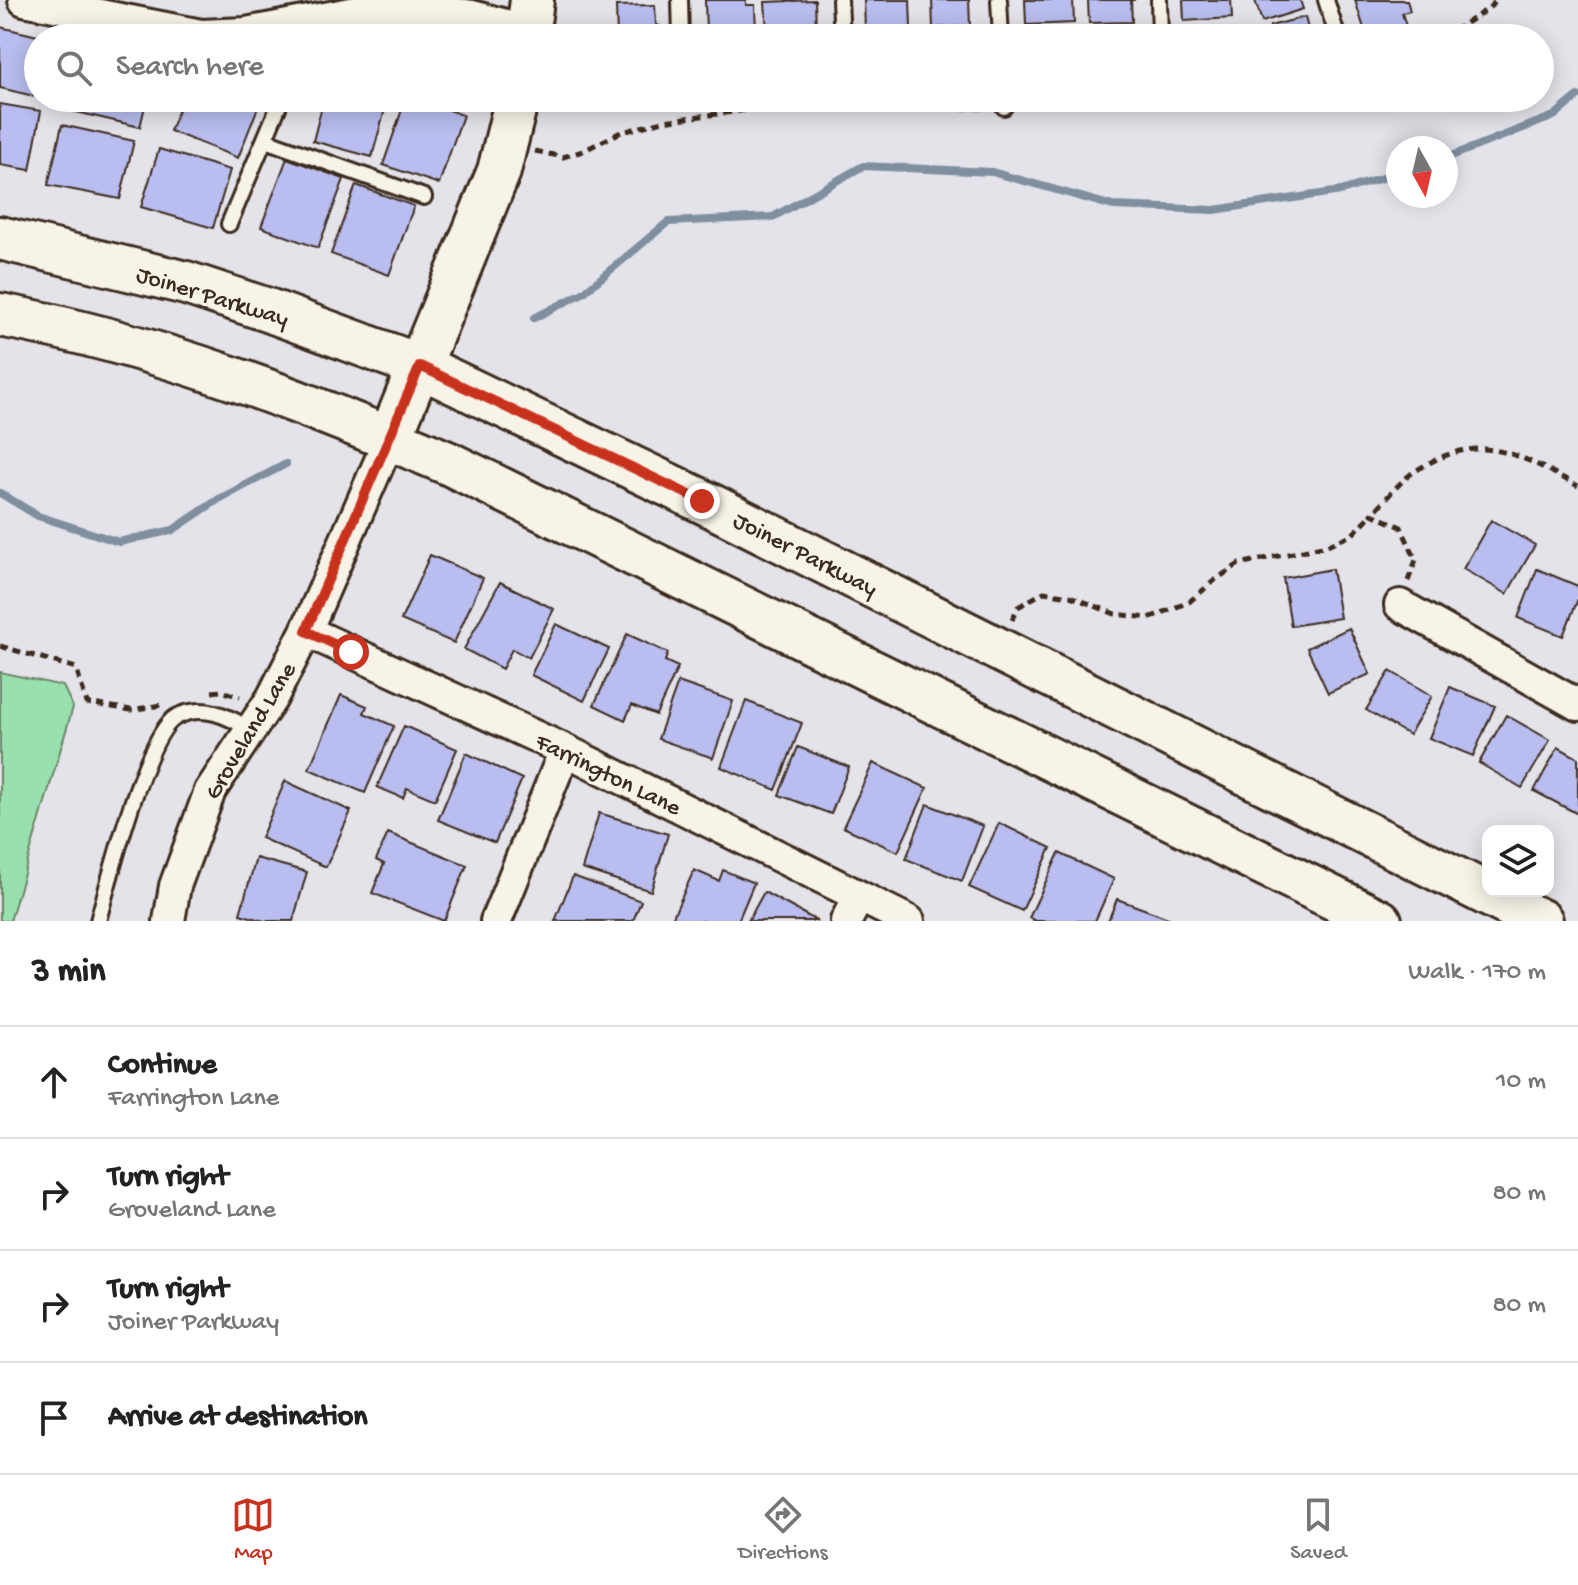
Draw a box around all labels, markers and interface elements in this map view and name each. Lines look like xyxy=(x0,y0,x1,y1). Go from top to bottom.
search box xyxy=(24,24,1554,112)
icon: search xyxy=(52,46,96,90)
text: Search here xyxy=(116,51,264,86)
north arrow xyxy=(1386,136,1458,208)
street label: Joiner Parkway xyxy=(132,261,292,335)
route end xyxy=(684,483,720,519)
street label: Joiner Parkway xyxy=(728,507,881,605)
route start xyxy=(333,634,369,670)
street label: Groveland Lane xyxy=(200,658,305,806)
street label: Farrington Lane xyxy=(529,728,685,824)
map controls xyxy=(1482,825,1554,897)
button: layers xyxy=(1482,825,1554,897)
text: 3 min xyxy=(32,953,105,993)
text: Walk · 170 m xyxy=(1408,958,1546,989)
text: Continue xyxy=(108,1049,217,1084)
icon: ahead xyxy=(32,1060,76,1104)
text: 10 m xyxy=(1496,1067,1546,1098)
text: Farrington Lane xyxy=(108,1084,279,1115)
text: Turn right xyxy=(108,1161,228,1196)
icon: right xyxy=(32,1172,76,1216)
text: 80 m xyxy=(1492,1179,1546,1210)
text: Groveland Lane xyxy=(108,1196,276,1227)
text: Turn right xyxy=(108,1273,228,1308)
icon: right xyxy=(32,1284,76,1328)
text: 80 m xyxy=(1492,1291,1546,1322)
text: Joiner Parkway xyxy=(108,1308,279,1339)
icon: arrive xyxy=(32,1396,76,1440)
text: Arrive at destination xyxy=(108,1401,368,1436)
tab: Map xyxy=(231,1493,275,1567)
tab: Directions xyxy=(738,1493,828,1567)
tab: Saved xyxy=(1290,1493,1347,1567)

